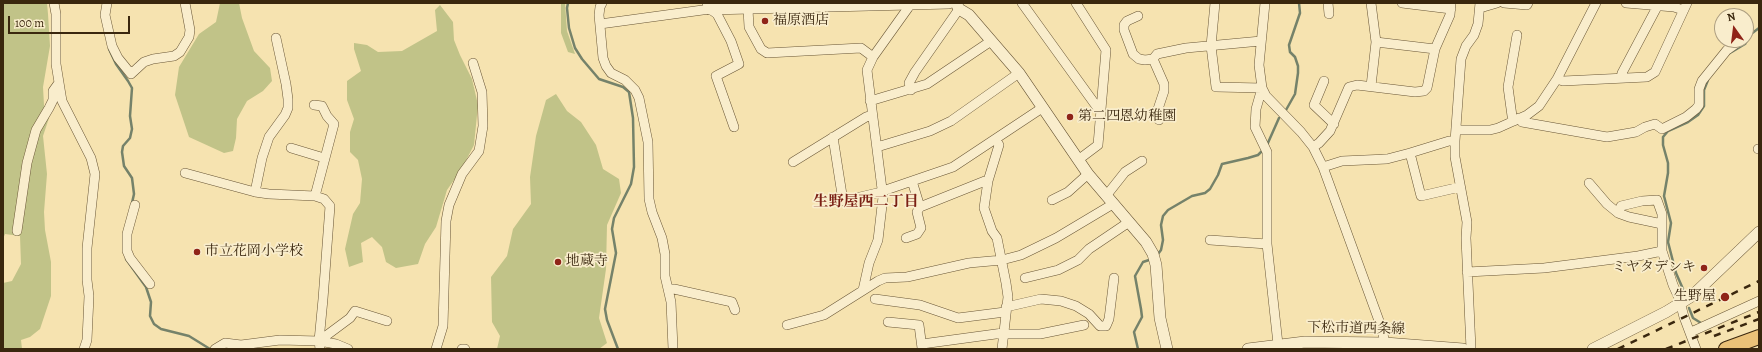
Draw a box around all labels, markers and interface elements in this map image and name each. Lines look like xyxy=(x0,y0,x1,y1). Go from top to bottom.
scale bar xyxy=(10,8,132,34)
north arrow xyxy=(1714,8,1754,48)
text: N xyxy=(1726,9,1737,25)
place label: 福原酒店 xyxy=(773,13,829,29)
text: 100 m xyxy=(15,15,44,31)
marker: 福原酒店 xyxy=(760,16,770,26)
place label: 第二四恩幼稚園 xyxy=(1078,109,1176,125)
marker: 第二四恩幼稚園 xyxy=(1065,112,1075,122)
district label: 生野屋西二丁目 xyxy=(814,193,918,211)
place label: 市立花岡小学校 xyxy=(205,244,303,260)
marker: 市立花岡小学校 xyxy=(192,247,202,257)
place label: 地蔵寺 xyxy=(566,254,608,270)
marker: 地蔵寺 xyxy=(553,257,563,267)
place label: ミヤタデンキ xyxy=(1612,260,1696,276)
marker: ミヤタデンキ xyxy=(1699,263,1709,273)
place label: 生野屋 xyxy=(1674,289,1716,305)
marker: 生野屋 xyxy=(1719,291,1731,303)
street label: 下松市道西条線 xyxy=(1307,320,1405,338)

